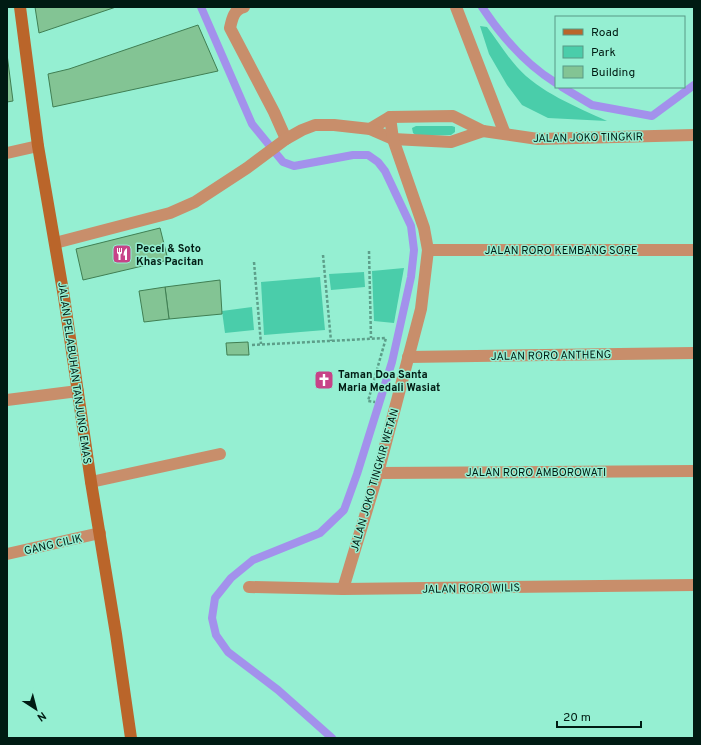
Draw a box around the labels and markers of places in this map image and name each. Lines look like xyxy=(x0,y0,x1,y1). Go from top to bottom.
place label: Pecel & Soto Khas Pacitan xyxy=(136,242,204,269)
restaurant icon: Pecel & Soto Khas Pacitan xyxy=(111,243,133,265)
place label: Taman Doa Santa Maria Medali Wasiat xyxy=(338,368,440,395)
church icon: Taman Doa Santa Maria Medali Wasiat xyxy=(313,369,335,391)

